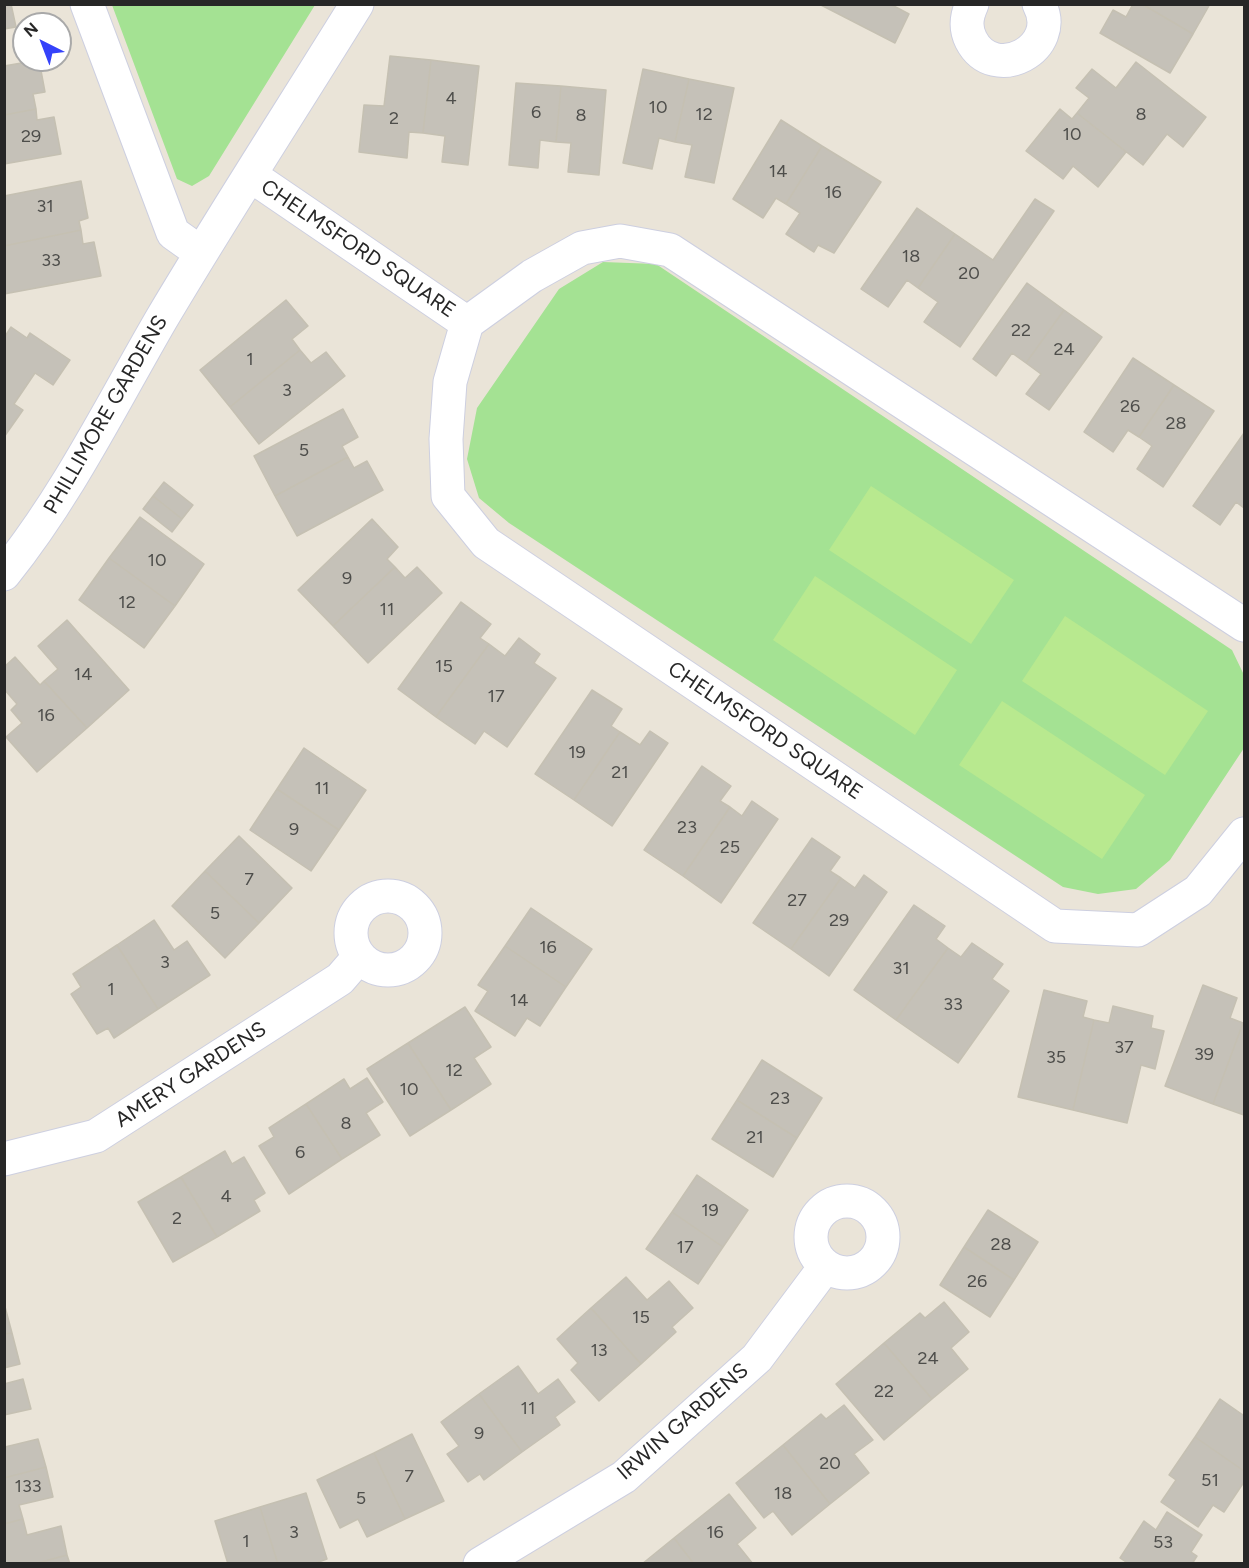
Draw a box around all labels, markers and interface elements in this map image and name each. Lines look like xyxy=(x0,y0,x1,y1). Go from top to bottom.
north arrow xyxy=(12,12,72,72)
text: N xyxy=(20,19,42,41)
house number: 4 xyxy=(445,88,457,110)
house number: 10 xyxy=(649,97,667,119)
house number: 6 xyxy=(531,102,541,124)
house number: 12 xyxy=(695,104,713,126)
house number: 8 xyxy=(1135,104,1147,126)
house number: 8 xyxy=(575,105,587,127)
house number: 2 xyxy=(389,108,399,130)
house number: 10 xyxy=(1063,124,1081,146)
house number: 29 xyxy=(21,126,41,148)
house number: 14 xyxy=(769,161,787,183)
street label: CHELMSFORD SQUARE xyxy=(256,174,460,324)
house number: 16 xyxy=(824,182,842,204)
house number: 31 xyxy=(36,196,54,218)
house number: 18 xyxy=(902,246,920,268)
house number: 33 xyxy=(41,250,61,272)
house number: 20 xyxy=(958,263,980,285)
street label: PHILLIMORE GARDENS xyxy=(39,311,173,519)
house number: 22 xyxy=(1011,320,1031,342)
house number: 24 xyxy=(1053,339,1075,361)
house number: 1 xyxy=(246,349,254,371)
house number: 3 xyxy=(282,380,292,402)
house number: 26 xyxy=(1120,396,1140,418)
house number: 28 xyxy=(1165,413,1187,435)
house number: 5 xyxy=(299,440,309,462)
house number: 10 xyxy=(148,550,166,572)
house number: 9 xyxy=(342,568,352,590)
house number: 12 xyxy=(118,592,136,614)
house number: 11 xyxy=(380,599,394,621)
house number: 15 xyxy=(435,656,453,678)
street label: CHELMSFORD SQUARE xyxy=(663,656,867,806)
house number: 14 xyxy=(74,664,92,686)
house number: 17 xyxy=(487,686,505,708)
house number: 16 xyxy=(37,705,55,727)
house number: 19 xyxy=(568,742,586,764)
house number: 21 xyxy=(611,762,629,784)
house number: 11 xyxy=(315,778,329,800)
house number: 23 xyxy=(677,817,697,839)
house number: 9 xyxy=(289,819,299,841)
house number: 25 xyxy=(720,837,740,859)
house number: 7 xyxy=(244,869,254,891)
house number: 27 xyxy=(787,890,807,912)
house number: 5 xyxy=(210,903,220,925)
house number: 29 xyxy=(829,910,849,932)
house number: 16 xyxy=(539,937,557,959)
house number: 3 xyxy=(160,952,170,974)
house number: 31 xyxy=(892,958,910,980)
house number: 1 xyxy=(107,979,115,1001)
house number: 14 xyxy=(510,990,528,1012)
house number: 33 xyxy=(943,994,963,1016)
street label: AMERY GARDENS xyxy=(111,1017,271,1133)
house number: 37 xyxy=(1114,1037,1134,1059)
house number: 39 xyxy=(1194,1044,1214,1066)
house number: 35 xyxy=(1046,1047,1066,1069)
house number: 12 xyxy=(445,1060,463,1082)
house number: 10 xyxy=(400,1079,418,1101)
house number: 23 xyxy=(770,1088,790,1110)
house number: 8 xyxy=(340,1113,352,1135)
house number: 21 xyxy=(746,1127,764,1149)
house number: 6 xyxy=(295,1142,305,1164)
house number: 4 xyxy=(220,1186,232,1208)
house number: 19 xyxy=(701,1200,719,1222)
house number: 2 xyxy=(172,1208,182,1230)
house number: 28 xyxy=(990,1234,1012,1256)
house number: 17 xyxy=(676,1237,694,1259)
house number: 26 xyxy=(967,1271,987,1293)
house number: 15 xyxy=(632,1307,650,1329)
house number: 13 xyxy=(590,1340,608,1362)
house number: 24 xyxy=(917,1348,939,1370)
street label: IRWIN GARDENS xyxy=(612,1358,754,1486)
house number: 22 xyxy=(874,1381,894,1403)
house number: 11 xyxy=(521,1398,535,1420)
house number: 9 xyxy=(474,1423,484,1445)
house number: 20 xyxy=(819,1453,841,1475)
house number: 7 xyxy=(404,1466,414,1488)
house number: 51 xyxy=(1201,1470,1219,1492)
house number: 133 xyxy=(14,1476,42,1498)
house number: 18 xyxy=(774,1483,792,1505)
house number: 5 xyxy=(356,1488,366,1510)
house number: 3 xyxy=(289,1522,299,1544)
house number: 16 xyxy=(706,1522,724,1544)
house number: 1 xyxy=(242,1531,250,1553)
house number: 53 xyxy=(1153,1532,1173,1554)

